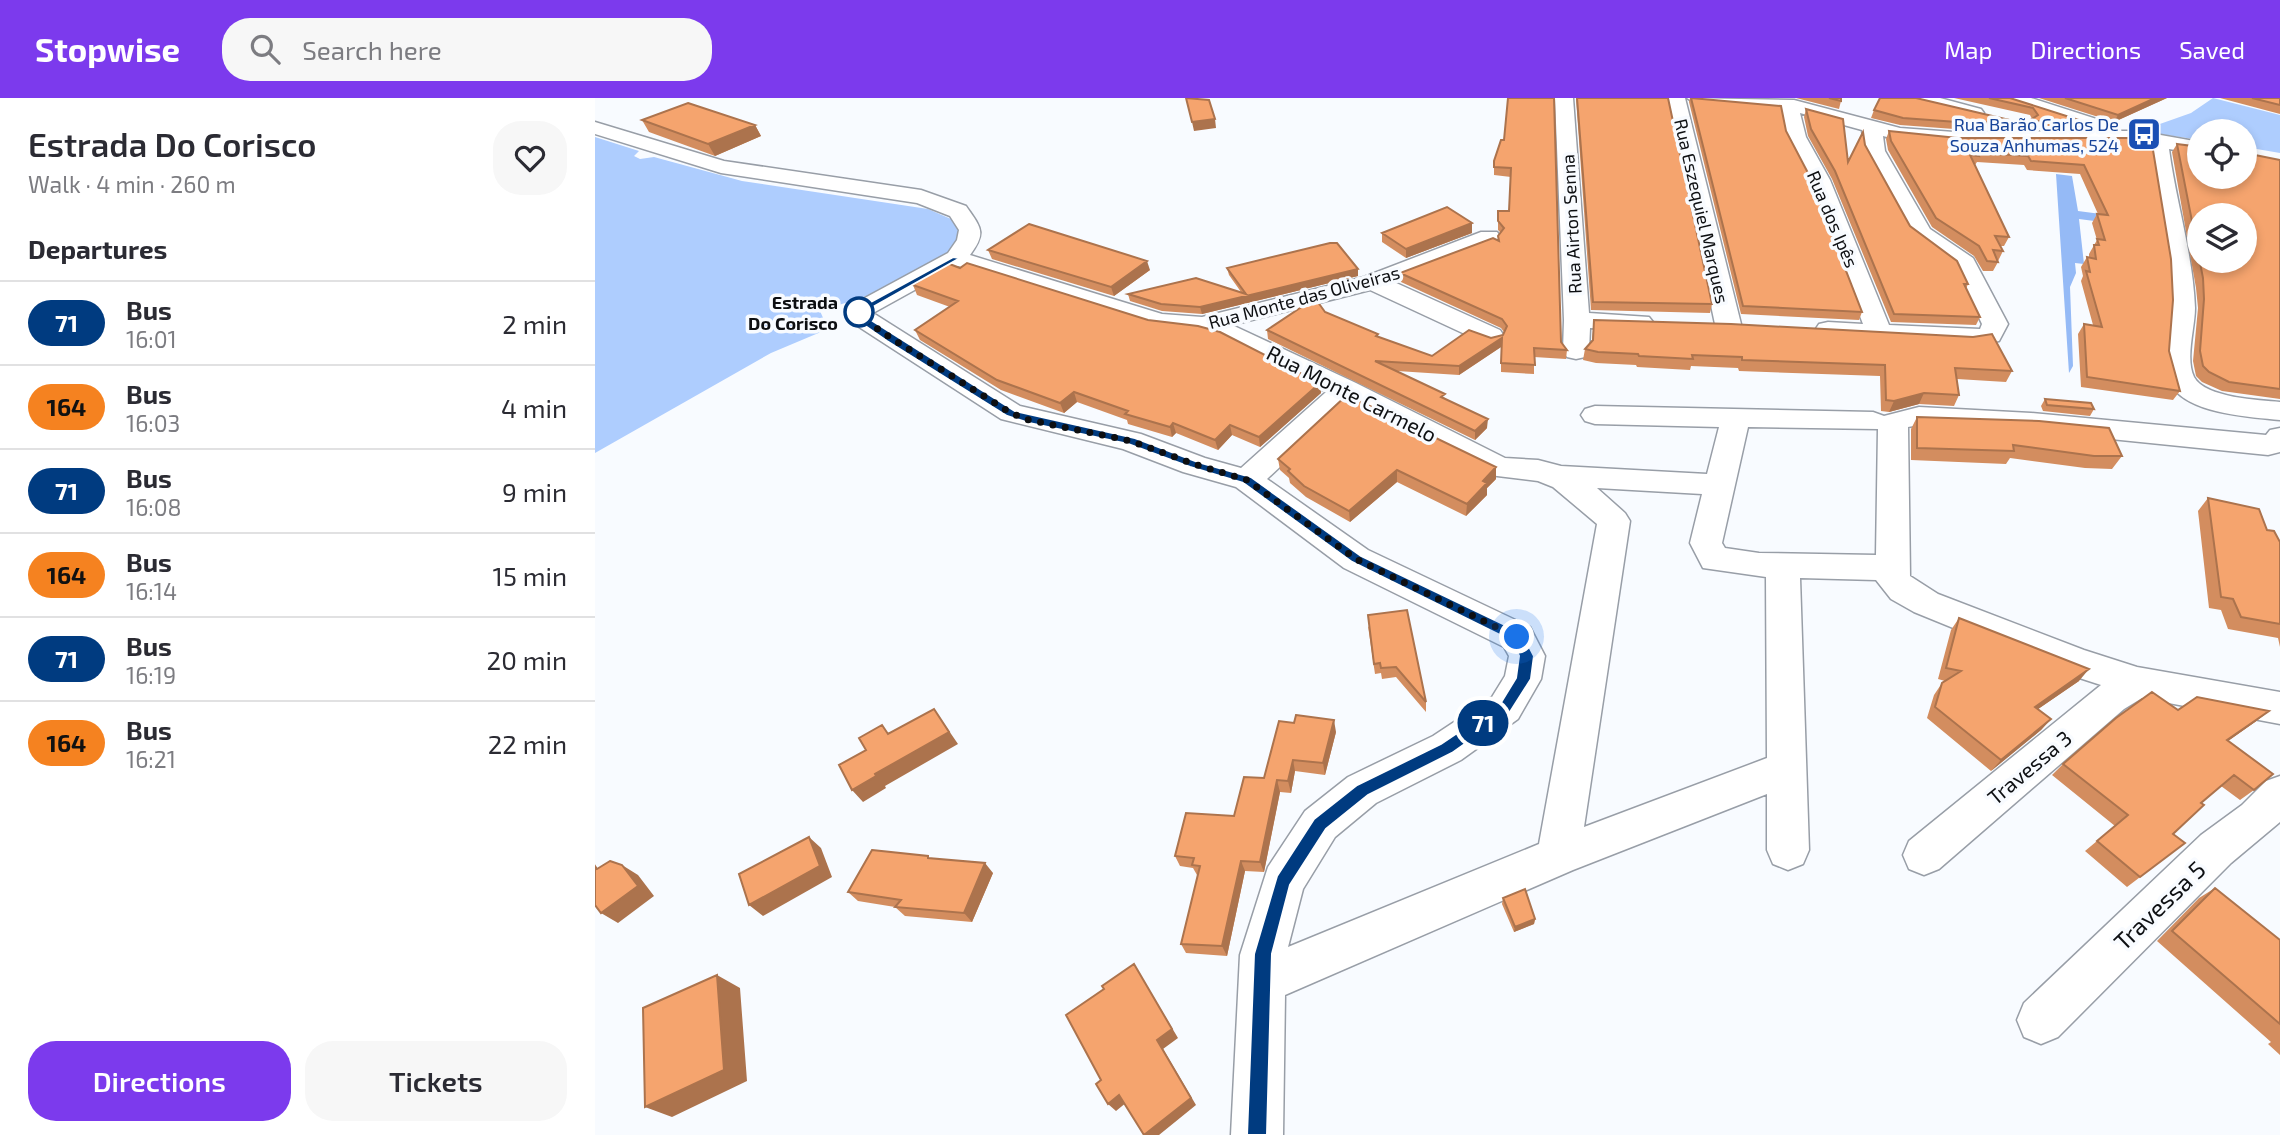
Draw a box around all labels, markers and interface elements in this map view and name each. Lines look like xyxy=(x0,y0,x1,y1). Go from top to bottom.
search box xyxy=(222,18,712,81)
text: Stopwise xyxy=(35,29,180,69)
icon: search xyxy=(246,30,284,68)
text: Search here xyxy=(302,34,442,65)
text: Map xyxy=(1944,35,1992,64)
text: Directions xyxy=(2030,35,2141,64)
text: Saved xyxy=(2179,35,2245,64)
place label: Rua Barão Carlos De Souza Anhumas, 524 xyxy=(1950,113,2119,156)
bus stop icon: Rua Barão Carlos De Souza Anhumas, 524 xyxy=(2125,115,2163,153)
street label: Rua Eszequiel Marques xyxy=(1670,116,1734,306)
map controls xyxy=(2187,119,2257,273)
button: locate xyxy=(2187,119,2257,189)
button: heart xyxy=(493,121,567,195)
text: Estrada Do Corisco xyxy=(28,124,316,164)
street label: Rua Airton Senna xyxy=(1556,154,1586,294)
street label: Rua dos Ipês xyxy=(1803,167,1863,271)
text: Walk · 4 min · 260 m xyxy=(28,170,236,198)
button: layers xyxy=(2187,203,2257,273)
text: Departures xyxy=(28,233,167,264)
street label: Rua Monte das Oliveiras xyxy=(1206,261,1402,333)
place label: Estrada Do Corisco xyxy=(748,291,838,334)
text: Bus xyxy=(126,294,172,325)
marker: Estrada Do Corisco xyxy=(844,297,874,327)
text: 71 xyxy=(55,308,78,337)
text: 2 min xyxy=(502,308,567,339)
text: 16:01 xyxy=(126,325,177,353)
street label: Rua Monte Carmelo xyxy=(1263,339,1441,447)
text: Bus xyxy=(126,378,172,409)
text: 164 xyxy=(47,392,86,421)
text: 4 min xyxy=(501,392,567,423)
text: 16:03 xyxy=(126,409,180,437)
text: Bus xyxy=(126,462,172,493)
text: 71 xyxy=(55,476,78,505)
text: 9 min xyxy=(502,476,567,507)
text: 16:08 xyxy=(126,493,182,521)
text: Bus xyxy=(126,546,172,577)
text: 164 xyxy=(47,560,86,589)
text: 15 min xyxy=(493,560,567,591)
text: 16:14 xyxy=(126,577,177,605)
your location xyxy=(1499,619,1534,654)
text: Bus xyxy=(126,630,172,661)
text: 71 xyxy=(55,644,78,673)
text: 20 min xyxy=(487,644,567,675)
text: 16:19 xyxy=(126,661,176,689)
line badge: 71 xyxy=(1451,700,1515,746)
text: 71 xyxy=(1471,708,1495,737)
text: Bus xyxy=(126,714,172,745)
street label: Travessa 3 xyxy=(1982,725,2076,809)
text: 164 xyxy=(47,728,86,757)
text: 22 min xyxy=(488,728,567,759)
text: 16:21 xyxy=(126,745,176,773)
street label: Travessa 5 xyxy=(2107,854,2211,956)
button: Directions xyxy=(28,1041,291,1121)
button: Tickets xyxy=(305,1041,567,1121)

